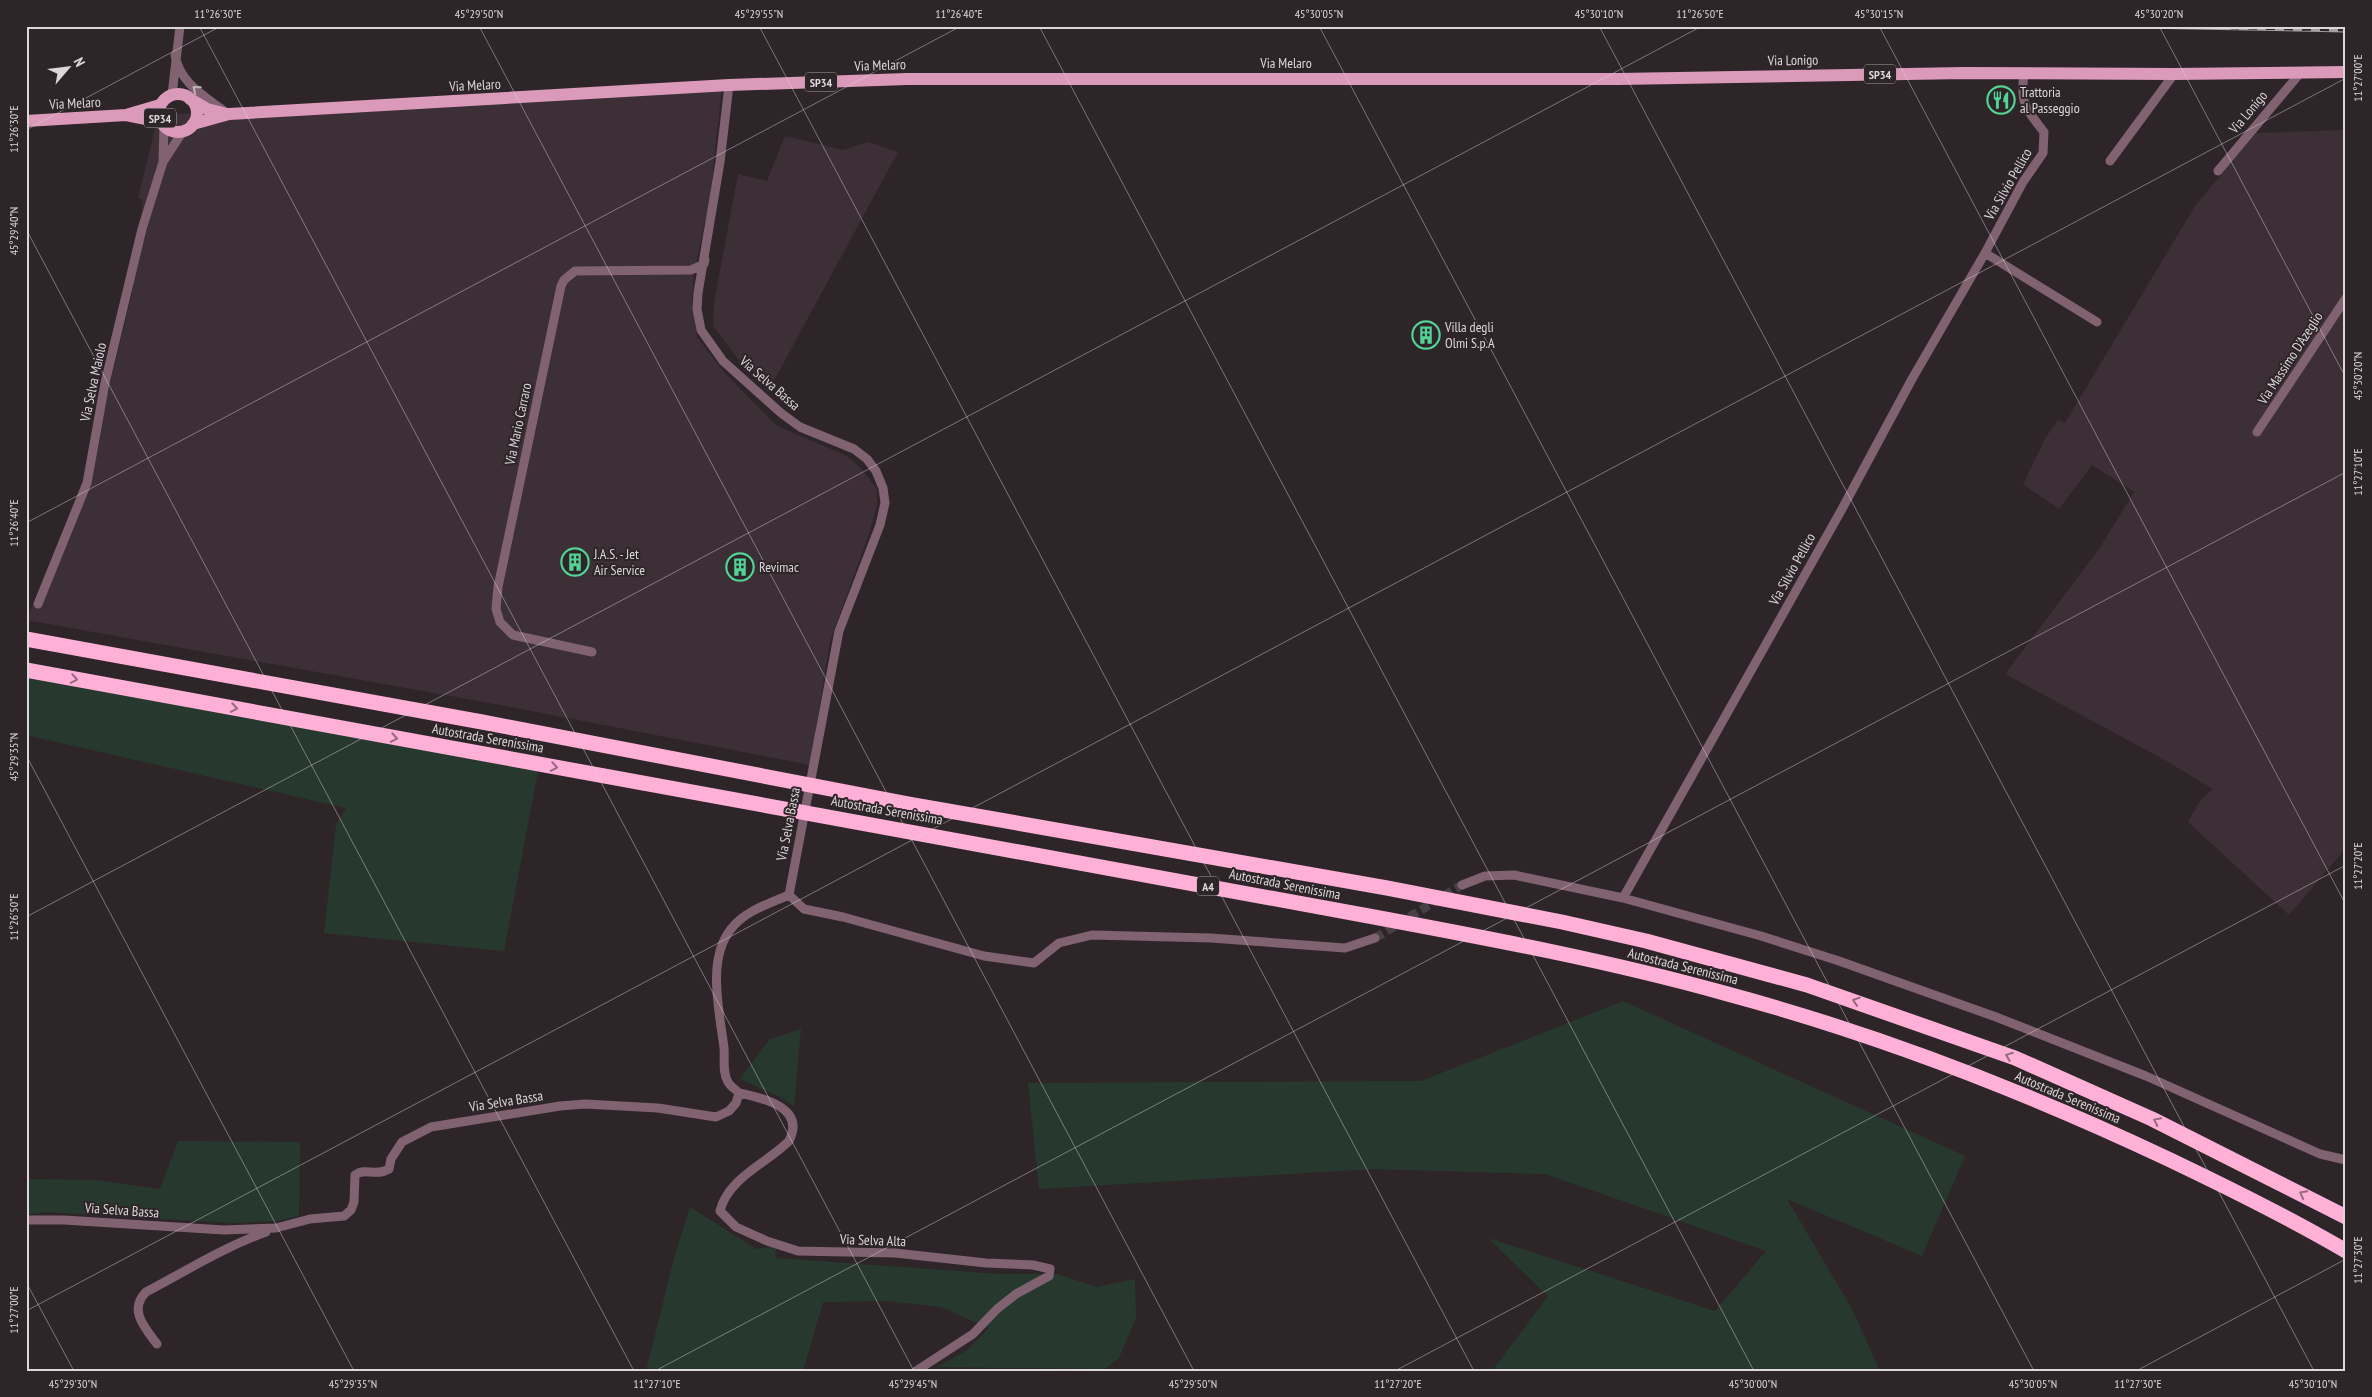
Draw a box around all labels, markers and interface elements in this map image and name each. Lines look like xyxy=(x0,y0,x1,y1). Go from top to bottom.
text: 11°26'30"E xyxy=(194,6,242,21)
text: 45°29'50"N xyxy=(455,6,503,21)
text: 45°29'55"N xyxy=(735,6,783,21)
text: 11°26'40"E xyxy=(935,6,983,21)
text: 45°30'05"N xyxy=(1295,6,1343,21)
text: 45°30'10"N xyxy=(1575,6,1623,21)
text: 11°26'50"E xyxy=(1676,6,1724,21)
text: 45°30'15"N xyxy=(1855,6,1903,21)
text: 45°30'20"N xyxy=(2135,6,2183,21)
north arrow xyxy=(42,42,92,92)
street label: Via Lonigo xyxy=(1767,51,1818,69)
text: N xyxy=(70,54,89,69)
street label: Via Melaro xyxy=(1259,54,1312,72)
text: 11°27'00"E xyxy=(2350,54,2365,102)
street label: Via Melaro xyxy=(853,55,906,75)
road number: SP34 xyxy=(1864,64,1896,84)
road number: SP34 xyxy=(805,72,837,91)
street label: Via Melaro xyxy=(448,75,501,95)
place label: Trattoria al Passeggio xyxy=(2020,83,2080,117)
restaurant icon: Trattoria al Passeggio xyxy=(1986,85,2016,115)
one-way arrow xyxy=(193,87,202,95)
street label: Via Lonigo xyxy=(2224,87,2271,138)
street label: Via Melaro xyxy=(48,93,101,113)
text: 11°26'30"E xyxy=(6,105,21,153)
road number: SP34 xyxy=(144,109,176,128)
street label: Via Silvio Pellico xyxy=(1980,145,2036,224)
text: 45°29'40"N xyxy=(6,207,21,255)
street label: Via Massimo D'Azeglio xyxy=(2253,308,2327,408)
place label: Villa degli Olmi S.p.A xyxy=(1444,318,1495,352)
building icon: Villa degli Olmi S.p.A xyxy=(1411,320,1441,350)
street label: Via Selva Maiolo xyxy=(76,341,110,424)
street label: Via Selva Bassa xyxy=(735,351,804,414)
text: 45°30'20"N xyxy=(2350,352,2365,400)
street label: Via Mario Carraro xyxy=(500,381,535,468)
text: 11°27'10"E xyxy=(2350,448,2365,496)
text: 11°26'40"E xyxy=(6,499,21,547)
street label: Via Silvio Pellico xyxy=(1764,530,1819,609)
place label: J.A.S. - Jet Air Service xyxy=(593,545,645,579)
building icon: J.A.S. - Jet Air Service xyxy=(560,547,590,577)
building icon: Revimac xyxy=(725,552,755,582)
place label: Revimac xyxy=(759,558,799,576)
one-way arrow xyxy=(70,673,79,683)
one-way arrow xyxy=(230,703,238,713)
street label: Autostrada Serenissima xyxy=(431,719,545,757)
one-way arrow xyxy=(389,732,398,742)
text: 45°29'35"N xyxy=(6,733,21,781)
one-way arrow xyxy=(549,761,558,771)
street label: Via Selva Bassa xyxy=(772,786,804,863)
street label: Autostrada Serenissima xyxy=(830,791,944,829)
text: 11°27'20"E xyxy=(2350,842,2365,890)
street label: Autostrada Serenissima xyxy=(1228,864,1342,904)
road number: A4 xyxy=(1197,876,1219,896)
text: 11°26'50"E xyxy=(6,893,21,941)
street label: Autostrada Serenissima xyxy=(1626,944,1740,988)
one-way arrow xyxy=(1852,997,1860,1007)
one-way arrow xyxy=(2005,1052,2013,1062)
street label: Autostrada Serenissima xyxy=(2013,1067,2123,1127)
street label: Via Selva Bassa xyxy=(467,1086,544,1116)
one-way arrow xyxy=(2154,1117,2163,1127)
one-way arrow xyxy=(2299,1190,2308,1200)
street label: Via Selva Bassa xyxy=(83,1198,160,1222)
street label: Via Selva Alta xyxy=(839,1230,906,1250)
text: 11°27'30"E xyxy=(2350,1236,2365,1284)
text: 11°27'00"E xyxy=(6,1286,21,1334)
text: 45°29'30"N xyxy=(49,1376,97,1391)
text: 45°29'35"N xyxy=(329,1376,377,1391)
text: 11°27'10"E xyxy=(633,1376,681,1391)
text: 45°29'45"N xyxy=(889,1376,937,1391)
text: 45°29'50"N xyxy=(1169,1376,1217,1391)
text: 11°27'20"E xyxy=(1374,1376,1422,1391)
text: 45°30'00"N xyxy=(1729,1376,1777,1391)
text: 45°30'05"N xyxy=(2009,1376,2057,1391)
text: 11°27'30"E xyxy=(2114,1376,2162,1391)
text: 45°30'10"N xyxy=(2289,1376,2337,1391)

